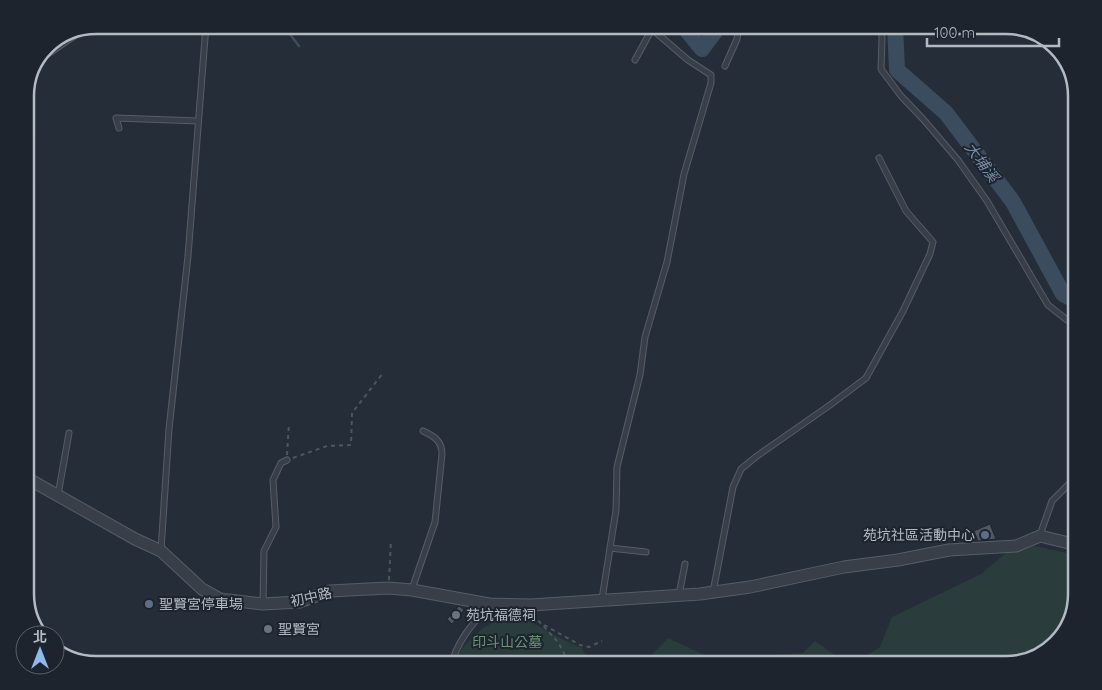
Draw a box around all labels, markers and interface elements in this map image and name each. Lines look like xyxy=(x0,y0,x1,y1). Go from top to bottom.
scale bar xyxy=(927,15,1060,47)
text: 100 m xyxy=(934,23,975,42)
water label: 大埔溪 xyxy=(961,138,1004,187)
place label: 苑坑社區活動中心 xyxy=(863,526,975,544)
marker: 苑坑社區活動中心 xyxy=(979,529,991,541)
street label: 初中路 xyxy=(289,584,333,610)
place label: 聖賢宮停車場 xyxy=(159,595,243,613)
marker: 聖賢宮停車場 xyxy=(143,598,155,610)
place label: 苑坑福德祠 xyxy=(466,606,536,624)
marker: 苑坑福德祠 xyxy=(450,609,462,621)
place label: 聖賢宮 xyxy=(278,620,320,638)
marker: 聖賢宮 xyxy=(262,623,274,635)
north arrow xyxy=(15,625,65,675)
text: 北 xyxy=(33,628,47,646)
park label: 印斗山公墓 xyxy=(472,633,542,651)

